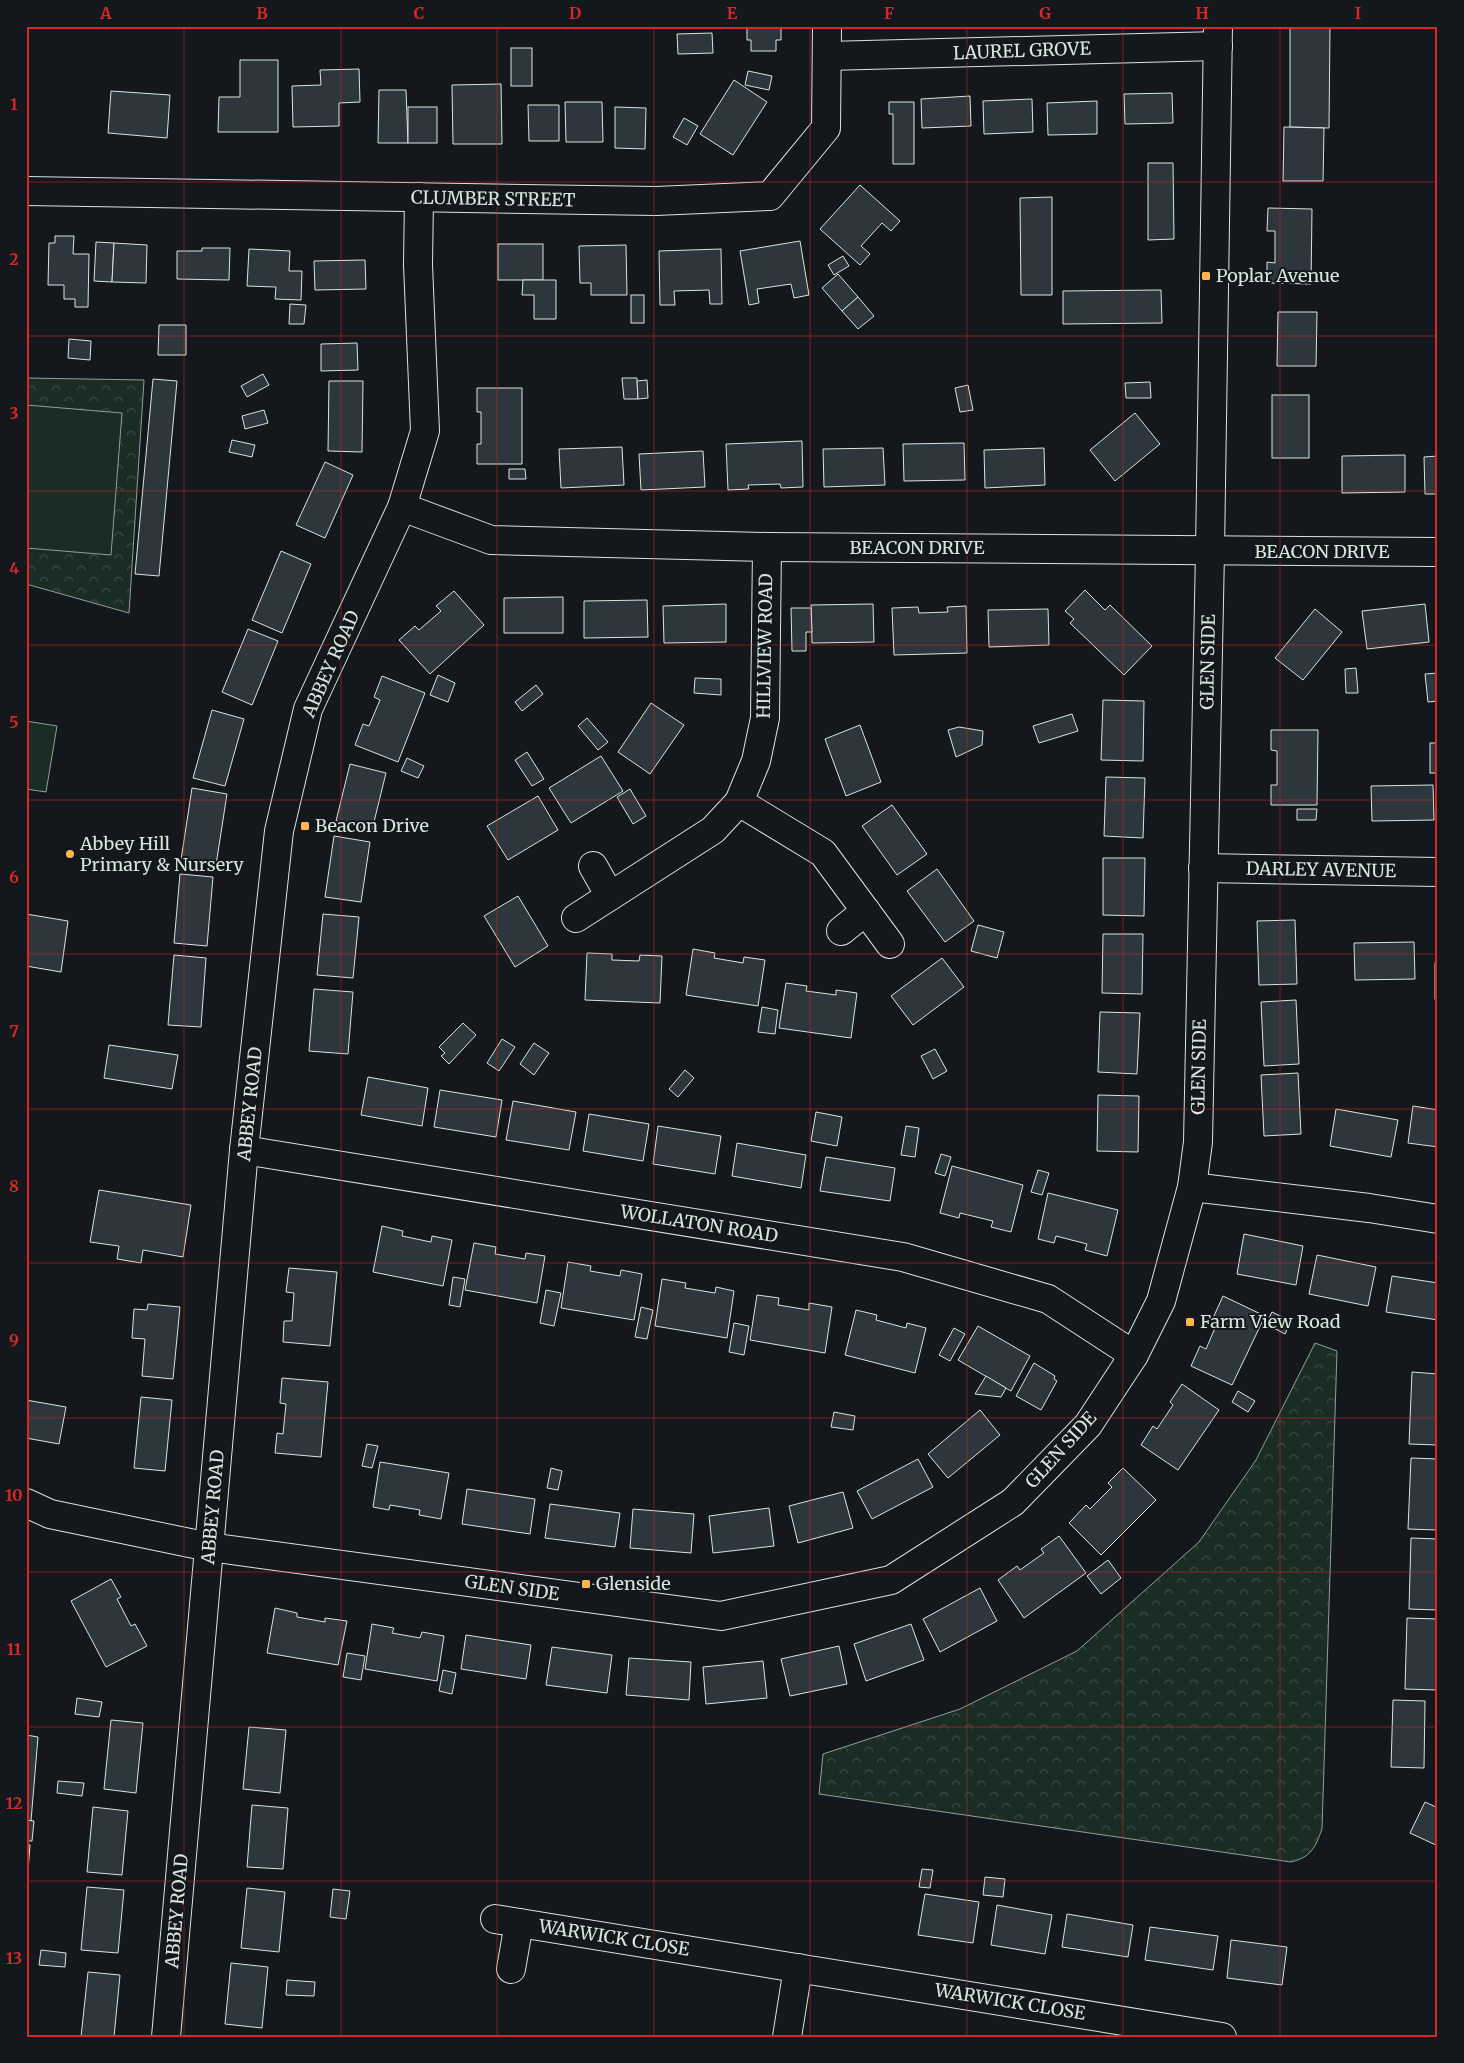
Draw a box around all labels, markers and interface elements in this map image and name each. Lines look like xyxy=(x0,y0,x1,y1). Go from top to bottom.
text: A xyxy=(99,3,112,23)
text: B xyxy=(256,3,268,23)
text: C xyxy=(414,3,424,23)
text: D xyxy=(569,3,581,23)
text: E xyxy=(727,3,738,23)
text: F xyxy=(884,3,894,23)
text: G xyxy=(1039,3,1051,23)
text: H xyxy=(1195,3,1209,23)
text: I xyxy=(1355,3,1361,23)
street label: LAUREL GROVE xyxy=(953,37,1092,64)
text: 1 xyxy=(10,94,18,114)
street label: CLUMBER STREET xyxy=(411,186,576,211)
text: 2 xyxy=(9,249,19,269)
place label: Poplar Avenue xyxy=(1216,264,1339,287)
marker: Poplar Avenue xyxy=(1200,270,1212,282)
text: 3 xyxy=(9,403,19,423)
street label: BEACON DRIVE xyxy=(849,536,985,559)
street label: BEACON DRIVE xyxy=(1254,540,1390,563)
text: 4 xyxy=(9,558,19,578)
street label: HILLVIEW ROAD xyxy=(752,573,777,719)
street label: ABBEY ROAD xyxy=(296,607,364,722)
street label: GLEN SIDE xyxy=(1195,614,1220,710)
text: 5 xyxy=(9,712,19,732)
place label: Beacon Drive xyxy=(315,814,429,837)
marker: Beacon Drive xyxy=(299,820,311,832)
place label: Abbey Hill Primary & Nursery xyxy=(79,832,244,876)
marker: Abbey Hill Primary & Nursery xyxy=(64,848,76,860)
street label: DARLEY AVENUE xyxy=(1246,857,1397,882)
text: 6 xyxy=(9,867,19,887)
street label: GLEN SIDE xyxy=(1186,1019,1211,1115)
text: 7 xyxy=(9,1021,19,1041)
street label: ABBEY ROAD xyxy=(232,1046,267,1163)
text: 8 xyxy=(9,1176,19,1196)
street label: WOLLATON ROAD xyxy=(618,1200,780,1247)
place label: Farm View Road xyxy=(1200,1310,1341,1333)
marker: Farm View Road xyxy=(1184,1316,1196,1328)
text: 9 xyxy=(9,1330,19,1350)
street label: GLEN SIDE xyxy=(1020,1406,1101,1493)
street label: ABBEY ROAD xyxy=(196,1449,229,1566)
text: 10 xyxy=(5,1485,23,1505)
street label: GLEN SIDE xyxy=(463,1569,561,1606)
place label: Glenside xyxy=(596,1572,671,1595)
marker: Glenside xyxy=(580,1578,592,1590)
text: 11 xyxy=(7,1639,22,1659)
text: 12 xyxy=(6,1793,22,1813)
street label: ABBEY ROAD xyxy=(160,1853,193,1970)
street label: WARWICK CLOSE xyxy=(536,1914,692,1961)
text: 13 xyxy=(6,1948,22,1968)
street label: WARWICK CLOSE xyxy=(932,1978,1088,2025)

